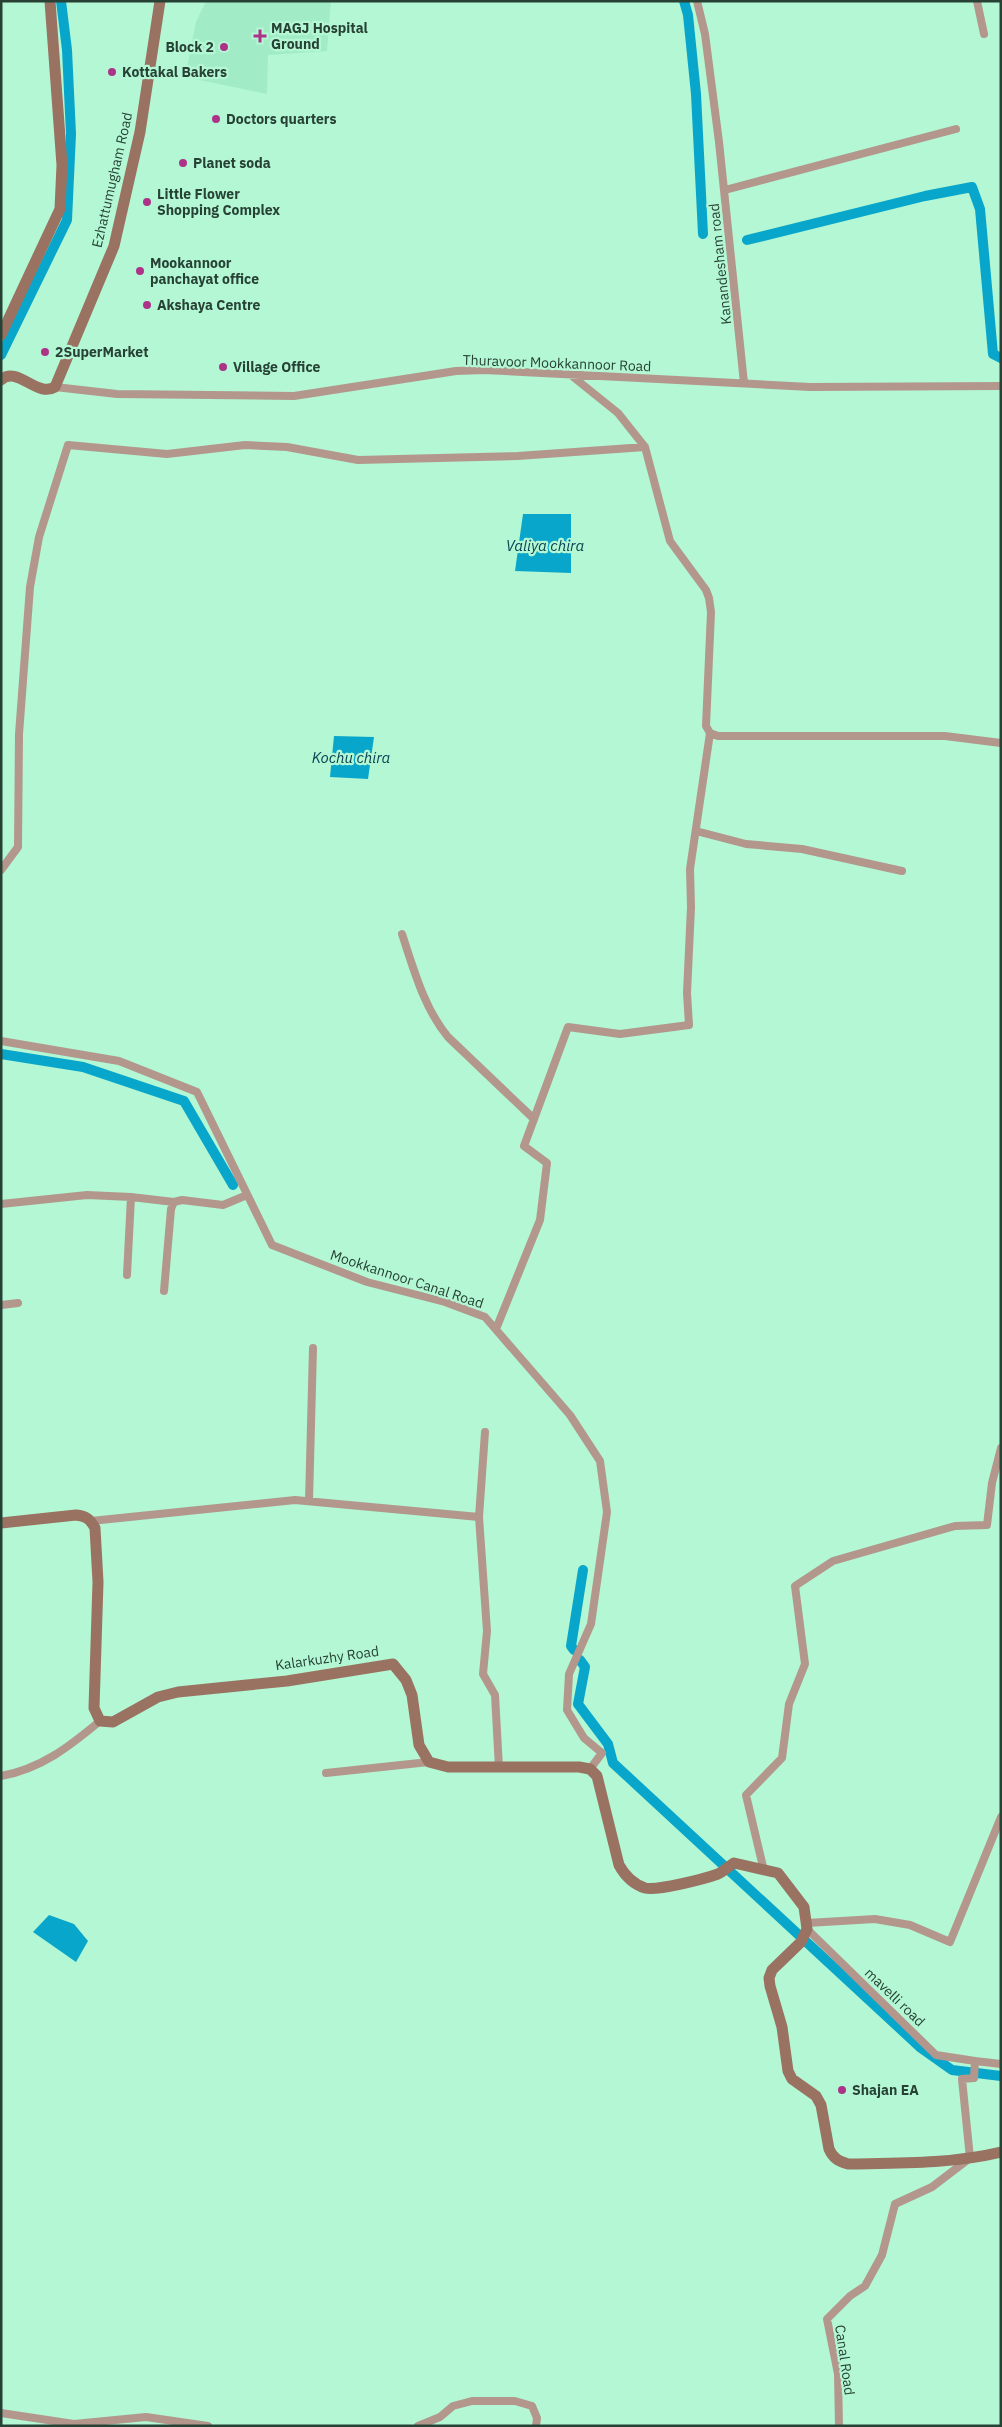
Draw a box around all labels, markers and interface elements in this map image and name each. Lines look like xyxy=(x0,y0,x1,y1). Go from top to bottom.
place label: MAGJ Hospital Ground xyxy=(271,19,368,53)
marker: MAGJ Hospital Ground xyxy=(253,29,267,43)
place label: Block 2 xyxy=(166,38,214,56)
marker: Block 2 xyxy=(218,41,230,53)
place label: Kottakal Bakers xyxy=(122,63,227,81)
marker: Kottakal Bakers xyxy=(106,66,118,78)
place label: Doctors quarters xyxy=(226,110,337,128)
street label: Ezhattumugham Road xyxy=(88,111,136,249)
marker: Doctors quarters xyxy=(210,113,222,125)
place label: Planet soda xyxy=(193,154,271,172)
marker: Planet soda xyxy=(177,157,189,169)
place label: Little Flower Shopping Complex xyxy=(157,185,280,219)
marker: Little Flower Shopping Complex xyxy=(141,196,153,208)
street label: Kanandesham road xyxy=(705,203,735,325)
place label: Mookannoor panchayat office xyxy=(150,254,259,288)
marker: Mookannoor panchayat office xyxy=(134,265,146,277)
place label: Akshaya Centre xyxy=(157,296,261,314)
marker: Akshaya Centre xyxy=(141,299,153,311)
place label: 2SuperMarket xyxy=(55,343,149,361)
marker: 2SuperMarket xyxy=(39,346,51,358)
street label: Thuravoor Mookkannoor Road xyxy=(462,351,652,375)
place label: Village Office xyxy=(233,358,321,376)
marker: Village Office xyxy=(217,361,229,373)
water label: Valiya chira xyxy=(506,536,584,555)
water label: Kochu chira xyxy=(312,748,390,767)
street label: Mookkannoor Canal Road xyxy=(328,1246,486,1312)
street label: Kalarkuzhy Road xyxy=(274,1642,380,1674)
street label: mavelli road xyxy=(861,1964,929,2030)
place label: Shajan EA xyxy=(852,2081,919,2099)
marker: Shajan EA xyxy=(836,2084,848,2096)
street label: Canal Road xyxy=(831,2324,859,2396)

